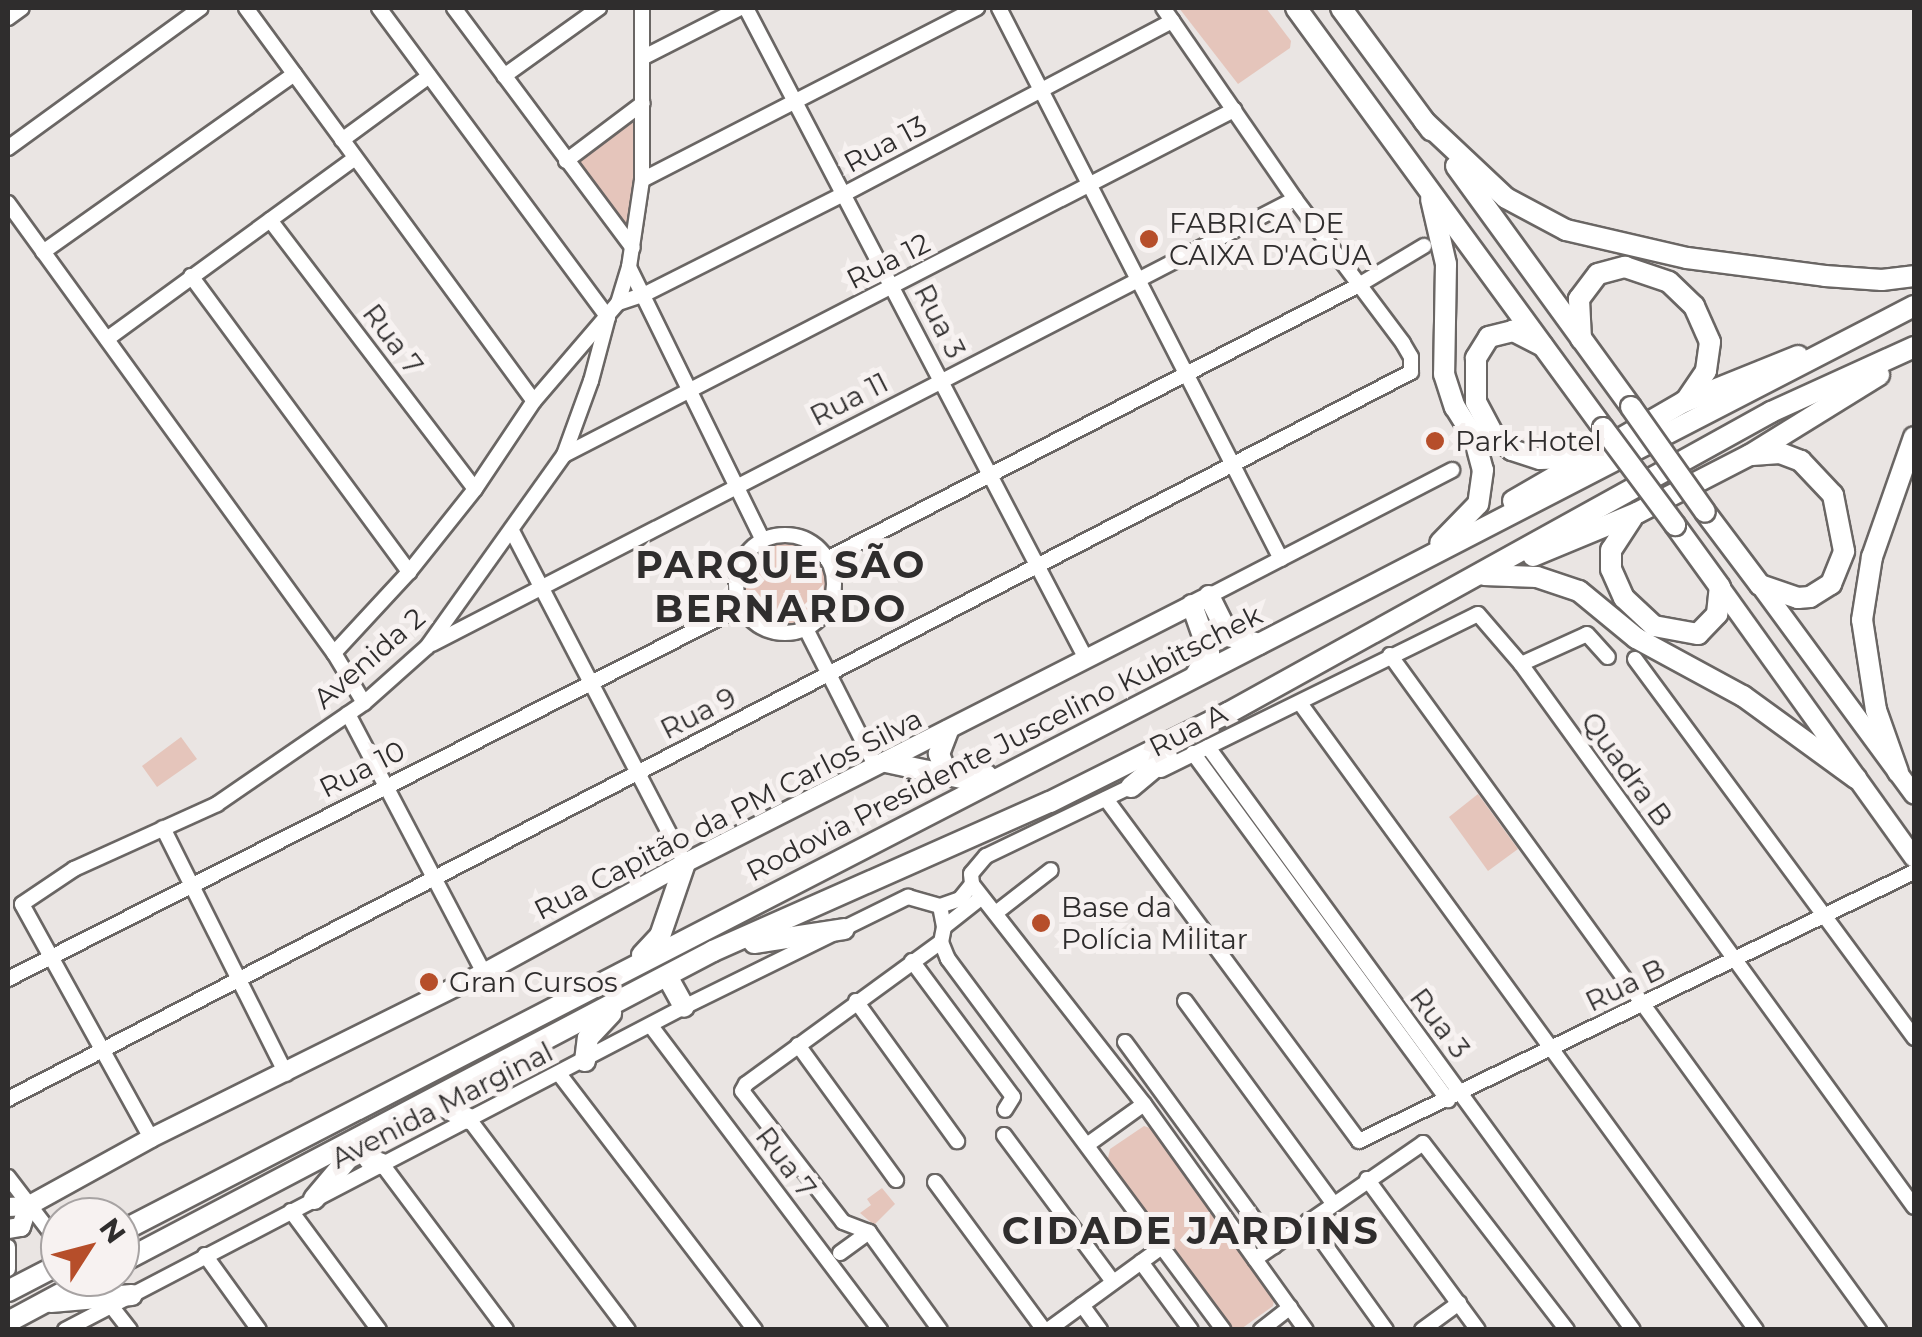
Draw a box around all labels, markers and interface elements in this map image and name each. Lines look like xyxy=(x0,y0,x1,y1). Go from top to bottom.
street label: Rua 13 xyxy=(838,108,932,180)
place label: FABRICA DE CAIXA D'AGUA xyxy=(1169,206,1372,272)
street label: Rua 12 xyxy=(841,226,935,296)
marker: FABRICA DE CAIXA D'AGUA xyxy=(1138,228,1160,250)
street label: Rua 3 xyxy=(907,278,973,364)
street label: Rua 7 xyxy=(356,297,430,381)
street label: Rua 11 xyxy=(804,365,894,433)
place label: Park Hotel xyxy=(1455,424,1602,458)
marker: Park Hotel xyxy=(1424,430,1446,452)
district label: PARQUE SÃO BERNARDO xyxy=(635,542,927,632)
street label: Rodovia Presidente Juscelino Kubitschek xyxy=(741,598,1267,888)
street label: Avenida 2 xyxy=(307,601,431,715)
street label: Rua 9 xyxy=(655,680,741,746)
street label: Rua A xyxy=(1143,696,1233,764)
street label: Rua Capitão da PM Carlos Silva xyxy=(528,701,928,927)
street label: Quadra B xyxy=(1574,705,1680,833)
street label: Rua 10 xyxy=(314,733,410,805)
place label: Base da Polícia Militar xyxy=(1061,890,1248,956)
marker: Base da Polícia Militar xyxy=(1030,912,1052,934)
street label: Rua B xyxy=(1580,951,1670,1019)
place label: Gran Cursos xyxy=(449,965,618,999)
marker: Gran Cursos xyxy=(418,971,440,993)
street label: Rua 3 xyxy=(1403,981,1477,1065)
street label: Avenida Marginal xyxy=(326,1035,558,1175)
street label: Rua 7 xyxy=(749,1120,823,1204)
north arrow xyxy=(40,1197,140,1297)
district label: CIDADE JARDINS xyxy=(1002,1208,1380,1254)
text: N xyxy=(92,1211,133,1250)

